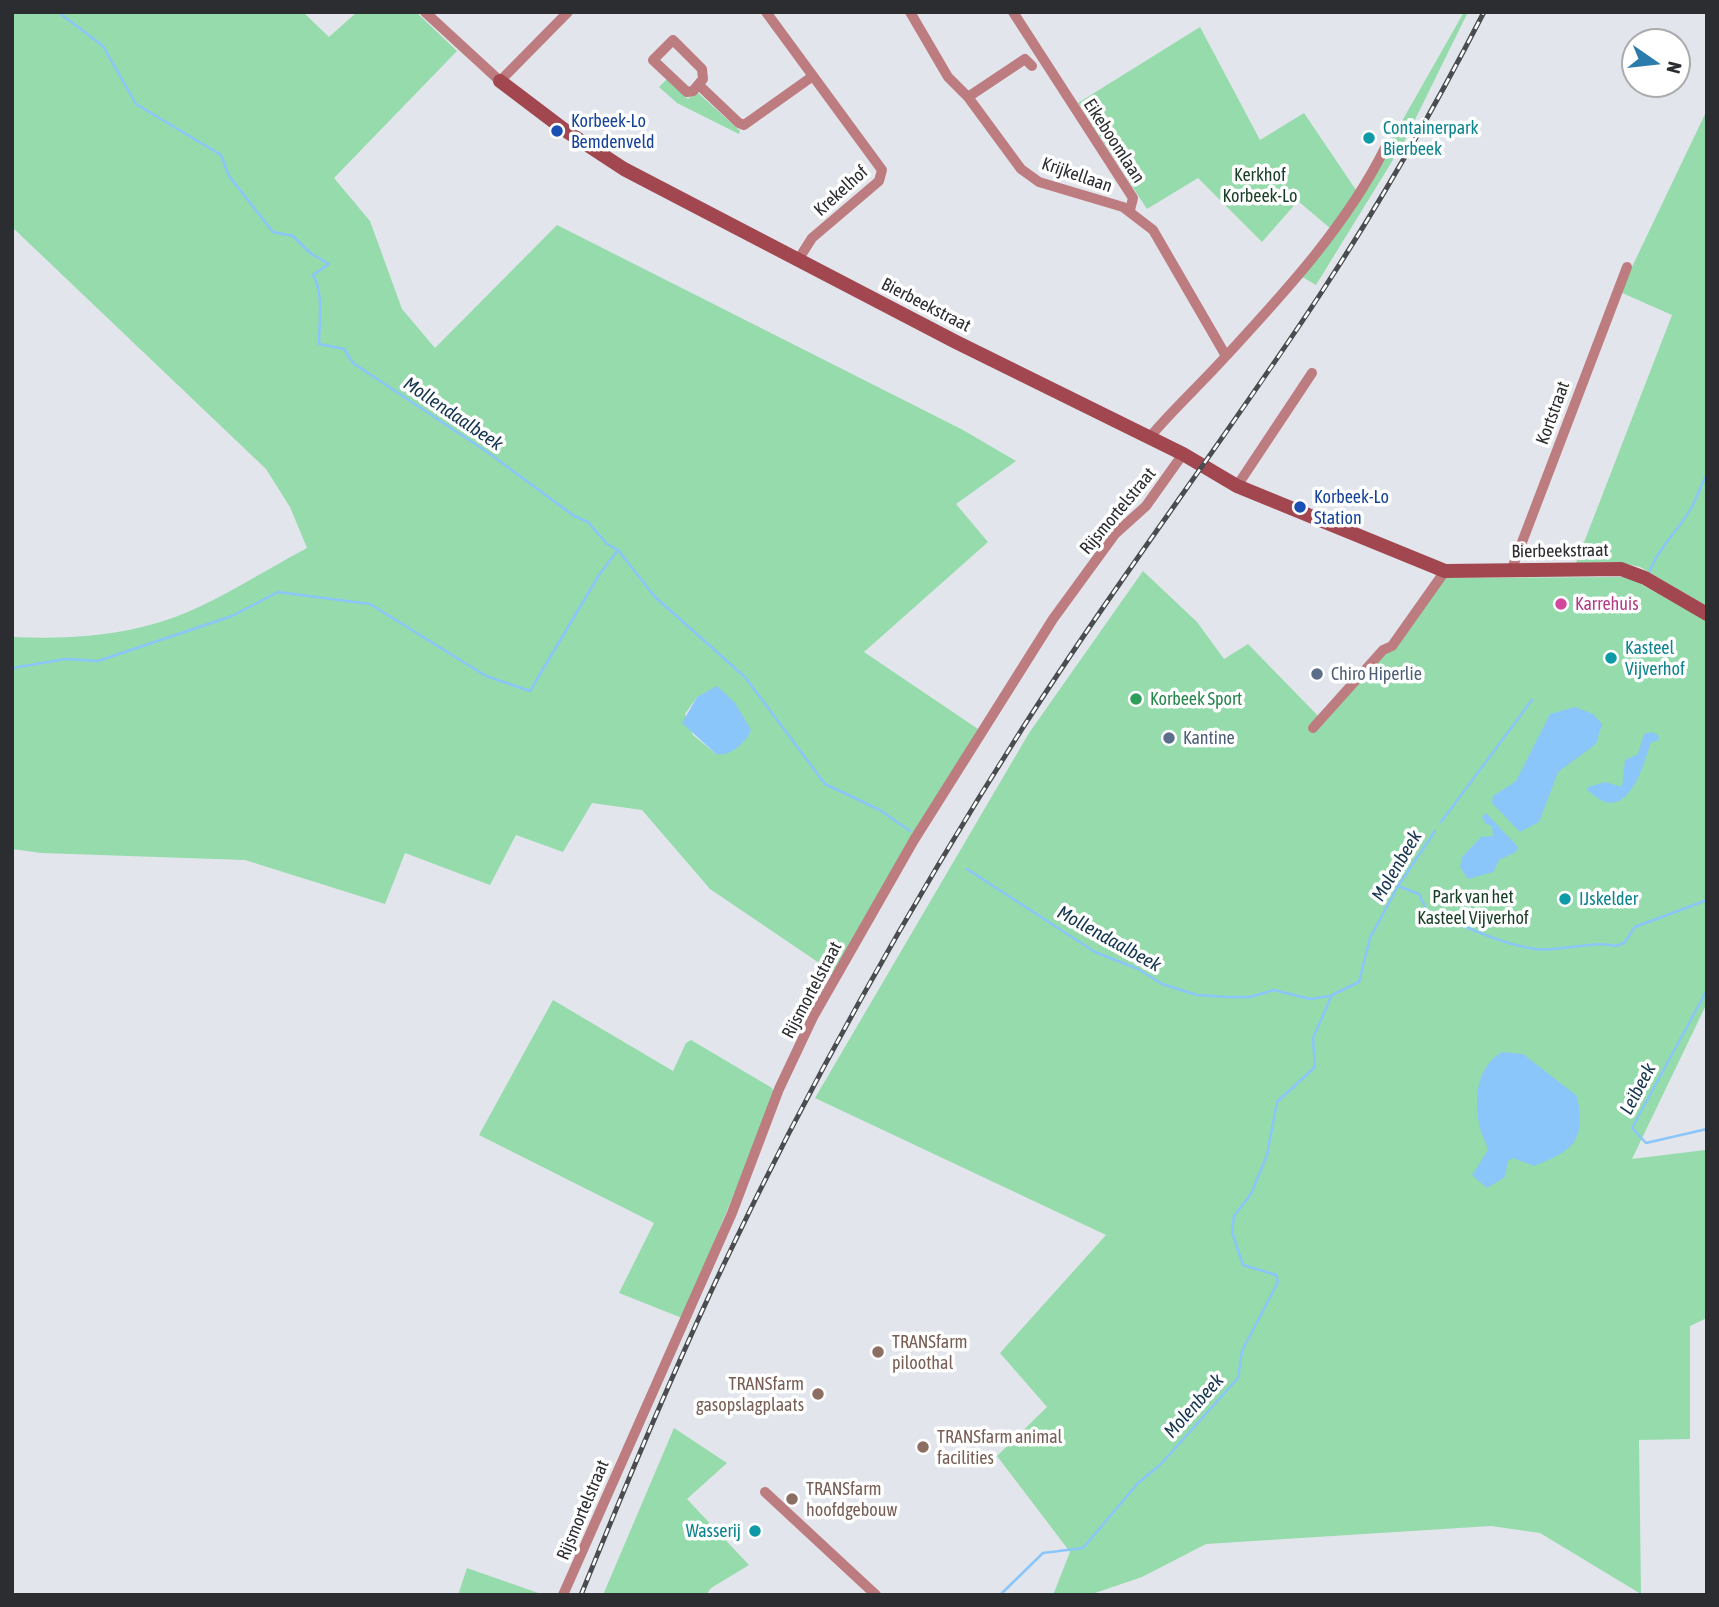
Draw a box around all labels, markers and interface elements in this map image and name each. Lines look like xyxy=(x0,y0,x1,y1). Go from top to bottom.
north arrow xyxy=(1621,28,1691,98)
text: N xyxy=(1662,59,1686,76)
street label: Eikeboomlaan xyxy=(1079,95,1149,187)
place label: Korbeek-Lo Bemdenveld xyxy=(571,110,655,152)
place label: Containerpark Bierbeek xyxy=(1383,117,1478,160)
marker: Korbeek-Lo Bemdenveld xyxy=(549,123,565,139)
marker: Containerpark Bierbeek xyxy=(1361,130,1377,146)
street label: Krijkellaan xyxy=(1039,153,1115,197)
street label: Krekelhof xyxy=(810,161,872,221)
park label: Kerkhof Korbeek-Lo xyxy=(1223,164,1297,206)
street label: Bierbeekstraat xyxy=(878,273,974,337)
water label: Mollendaalbeek xyxy=(399,372,507,456)
street label: Kortstraat xyxy=(1532,378,1574,448)
street label: Rijsmortelstraat xyxy=(1075,463,1161,559)
place label: Korbeek-Lo Station xyxy=(1314,486,1389,528)
marker: Korbeek-Lo Station xyxy=(1292,499,1308,515)
street label: Bierbeekstraat xyxy=(1511,539,1609,563)
place label: Karrehuis xyxy=(1575,593,1639,615)
marker: Karrehuis xyxy=(1553,596,1569,612)
place label: Kasteel Vijverhof xyxy=(1625,637,1685,680)
marker: Kasteel Vijverhof xyxy=(1603,650,1619,666)
place label: Chiro Hiperlie xyxy=(1331,663,1422,685)
marker: Chiro Hiperlie xyxy=(1309,666,1325,682)
place label: Korbeek Sport xyxy=(1150,688,1242,710)
marker: Korbeek Sport xyxy=(1128,691,1144,707)
place label: Kantine xyxy=(1183,727,1235,749)
marker: Kantine xyxy=(1161,730,1177,746)
water label: Molenbeek xyxy=(1367,826,1427,906)
park label: Park van het Kasteel Vijverhof xyxy=(1417,886,1529,928)
place label: IJskelder xyxy=(1579,888,1638,910)
marker: IJskelder xyxy=(1557,891,1573,907)
water label: Mollendaalbeek xyxy=(1053,901,1165,977)
street label: Rijsmortelstraat xyxy=(777,938,847,1042)
water label: Leibeek xyxy=(1615,1060,1661,1118)
place label: TRANSfarm piloothal xyxy=(892,1331,968,1374)
marker: TRANSfarm piloothal xyxy=(870,1344,886,1360)
water label: Molenbeek xyxy=(1159,1369,1229,1443)
place label: TRANSfarm gasopslagplaats xyxy=(696,1373,804,1416)
marker: TRANSfarm gasopslagplaats xyxy=(810,1386,826,1402)
place label: TRANSfarm animal facilities xyxy=(937,1426,1062,1468)
marker: TRANSfarm animal facilities xyxy=(915,1439,931,1455)
street label: Rijsmortelstraat xyxy=(552,1457,614,1563)
place label: TRANSfarm hoofdgebouw xyxy=(806,1478,897,1520)
marker: TRANSfarm hoofdgebouw xyxy=(784,1491,800,1507)
place label: Wasserij xyxy=(686,1520,741,1542)
marker: Wasserij xyxy=(747,1523,763,1539)

